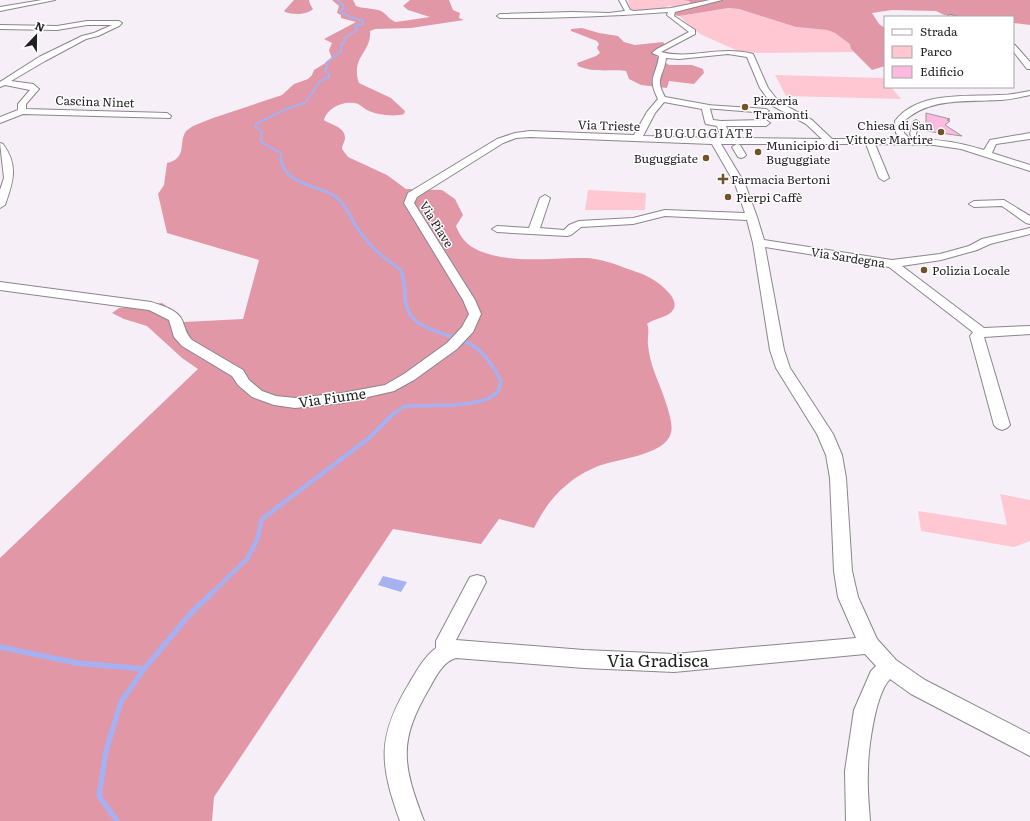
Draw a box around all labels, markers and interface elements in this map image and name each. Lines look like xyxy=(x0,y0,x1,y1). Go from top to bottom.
north arrow xyxy=(16,16,56,56)
legend xyxy=(884,16,1014,88)
text: N xyxy=(33,17,47,35)
text: Strada xyxy=(920,22,958,40)
text: Parco xyxy=(920,42,952,60)
text: Edificio xyxy=(920,62,964,80)
street label: Cascina Ninet xyxy=(55,91,135,111)
place label: Pizzeria Tramonti xyxy=(753,91,809,123)
marker: Pizzeria Tramonti xyxy=(740,102,750,112)
street label: Via Trieste xyxy=(578,115,640,135)
place label: Chiesa di San Vittore Martire xyxy=(845,116,933,148)
district label: BUGUGGIATE xyxy=(654,123,754,142)
marker: Chiesa di San Vittore Martire xyxy=(936,127,946,137)
place label: Municipio di Buguggiate xyxy=(766,136,839,168)
marker: Municipio di Buguggiate xyxy=(753,147,763,157)
place label: Buguggiate xyxy=(634,149,698,167)
marker: Buguggiate xyxy=(701,153,711,163)
place label: Farmacia Bertoni xyxy=(731,170,830,188)
marker: Farmacia Bertoni xyxy=(718,174,728,184)
place label: Pierpi Caffè xyxy=(736,188,802,206)
marker: Pierpi Caffè xyxy=(723,192,733,202)
street label: Via Piave xyxy=(416,197,458,251)
street label: Via Sardegna xyxy=(810,242,887,272)
place label: Polizia Locale xyxy=(932,261,1010,279)
marker: Polizia Locale xyxy=(919,265,929,275)
street label: Via Fiume xyxy=(297,382,367,412)
street label: Via Gradisca xyxy=(607,647,710,672)

